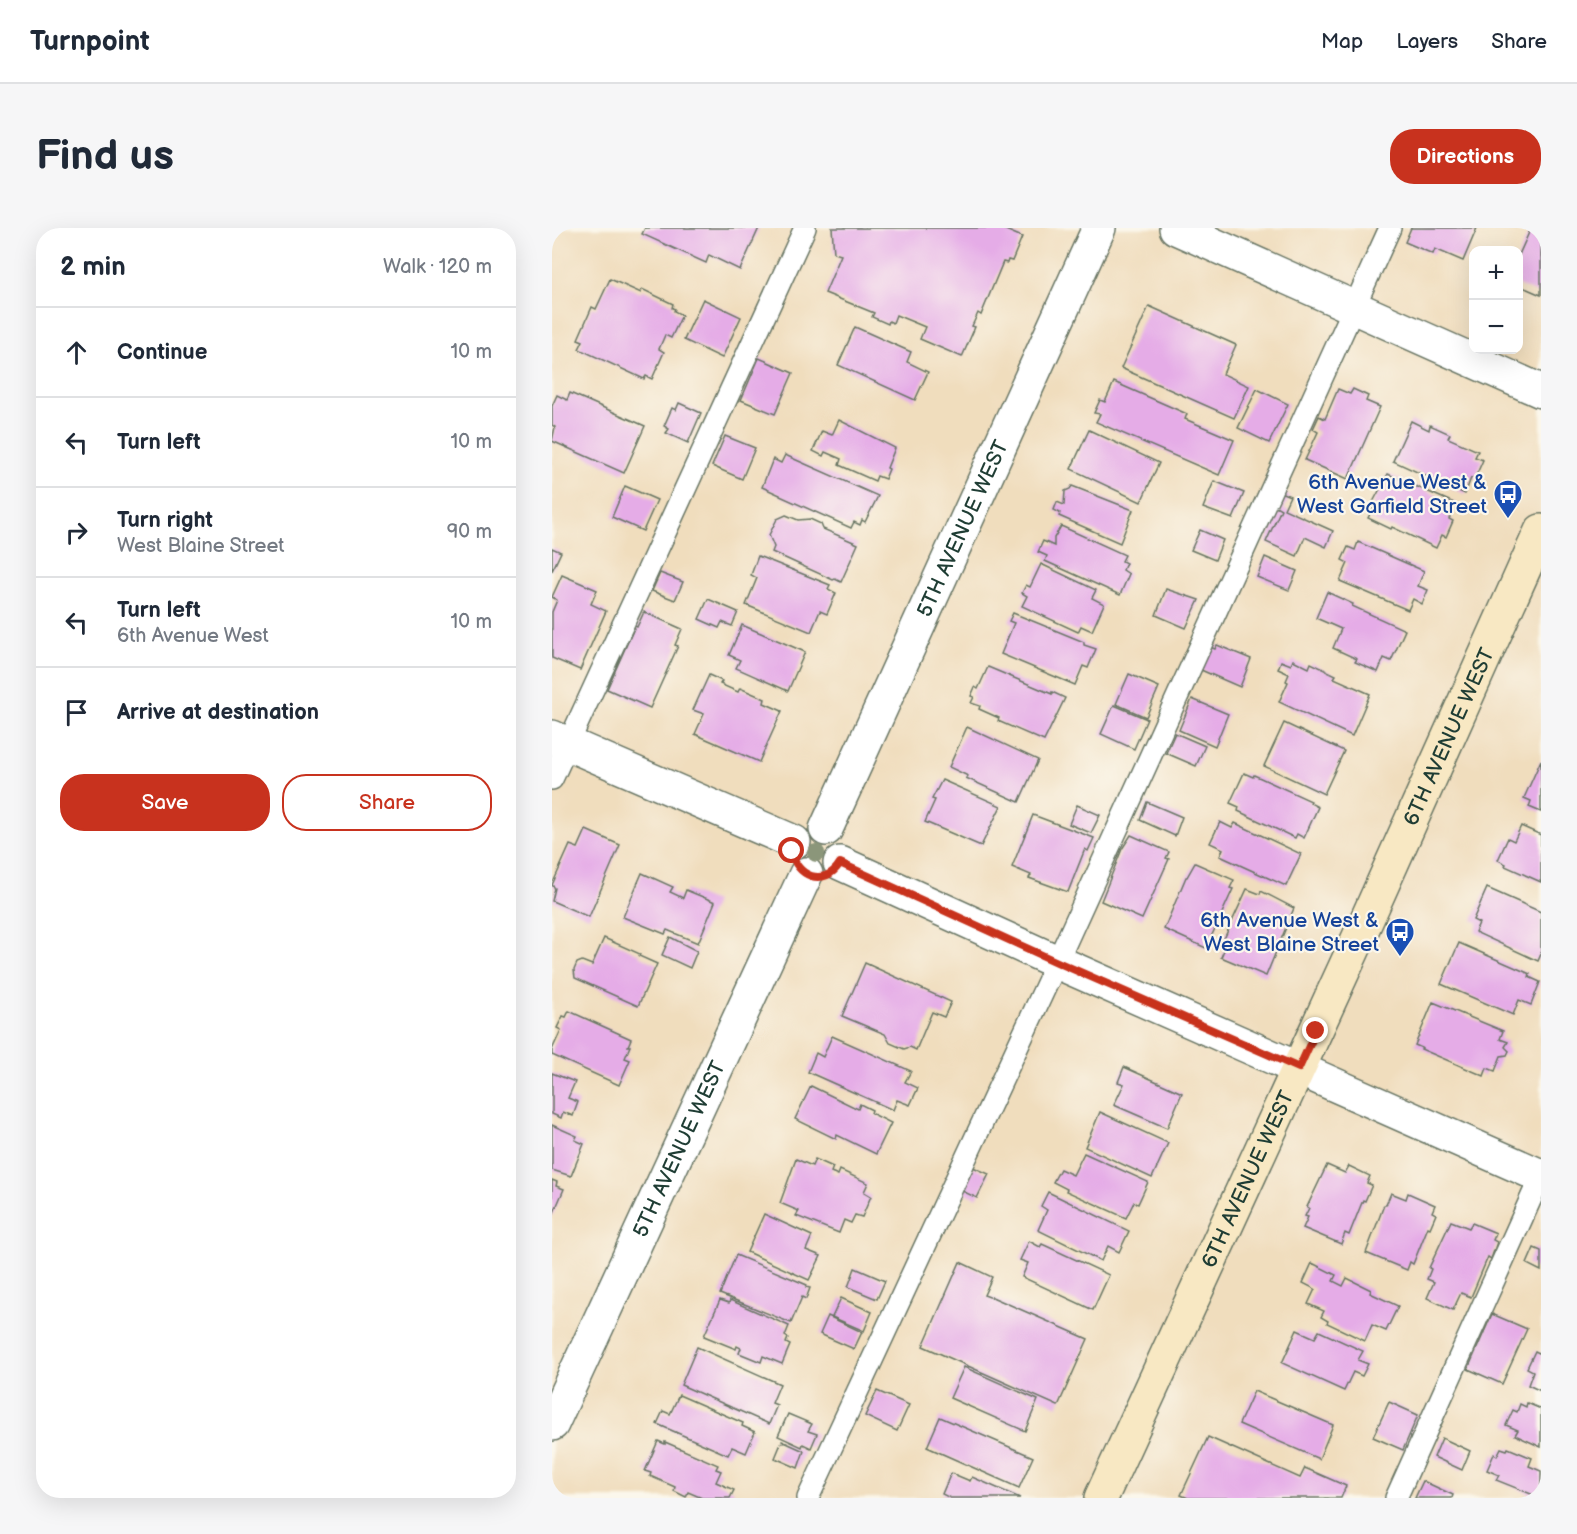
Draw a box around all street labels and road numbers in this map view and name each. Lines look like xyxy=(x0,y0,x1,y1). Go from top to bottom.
street label: 5TH AVENUE WEST xyxy=(912,436,1014,621)
street label: 6TH AVENUE WEST xyxy=(1398,644,1500,830)
street label: 5TH AVENUE WEST xyxy=(628,1057,731,1241)
street label: 6TH AVENUE WEST xyxy=(1197,1086,1300,1272)

